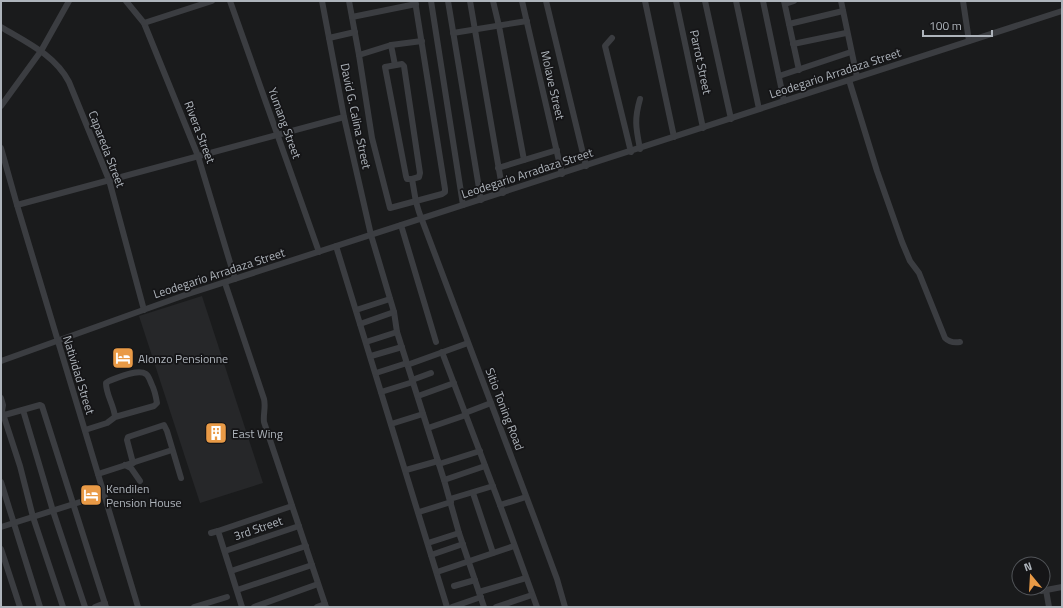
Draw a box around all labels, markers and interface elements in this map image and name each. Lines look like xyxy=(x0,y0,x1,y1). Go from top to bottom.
scale bar xyxy=(923,12,992,38)
text: 100 m xyxy=(929,16,962,35)
street label: Parrot Street xyxy=(685,28,717,97)
street label: Leodegario Arradaza Street xyxy=(767,43,904,103)
street label: Molave Street xyxy=(536,49,570,122)
street label: David G. Calina Street xyxy=(336,61,377,171)
street label: Yumang Street xyxy=(263,85,307,162)
street label: Rivera Street xyxy=(179,98,221,167)
street label: Capareda Street xyxy=(84,108,131,191)
street label: Leodegario Arradaza Street xyxy=(459,143,596,203)
street label: Leodegario Arradaza Street xyxy=(151,243,288,303)
street label: Natividad Street xyxy=(58,333,100,418)
hotel icon: Alonzo Pensionne xyxy=(110,345,136,371)
place label: Alonzo Pensionne xyxy=(138,349,228,368)
street label: Sitio Toning Road xyxy=(481,365,529,453)
building icon: East Wing xyxy=(203,420,229,446)
place label: East Wing xyxy=(232,424,283,443)
place label: Kendilen Pension House xyxy=(106,479,182,512)
hotel icon: Kendilen Pension House xyxy=(78,482,104,508)
street label: 3rd Street xyxy=(231,511,286,545)
north arrow xyxy=(1011,556,1051,596)
text: N xyxy=(1022,558,1034,575)

